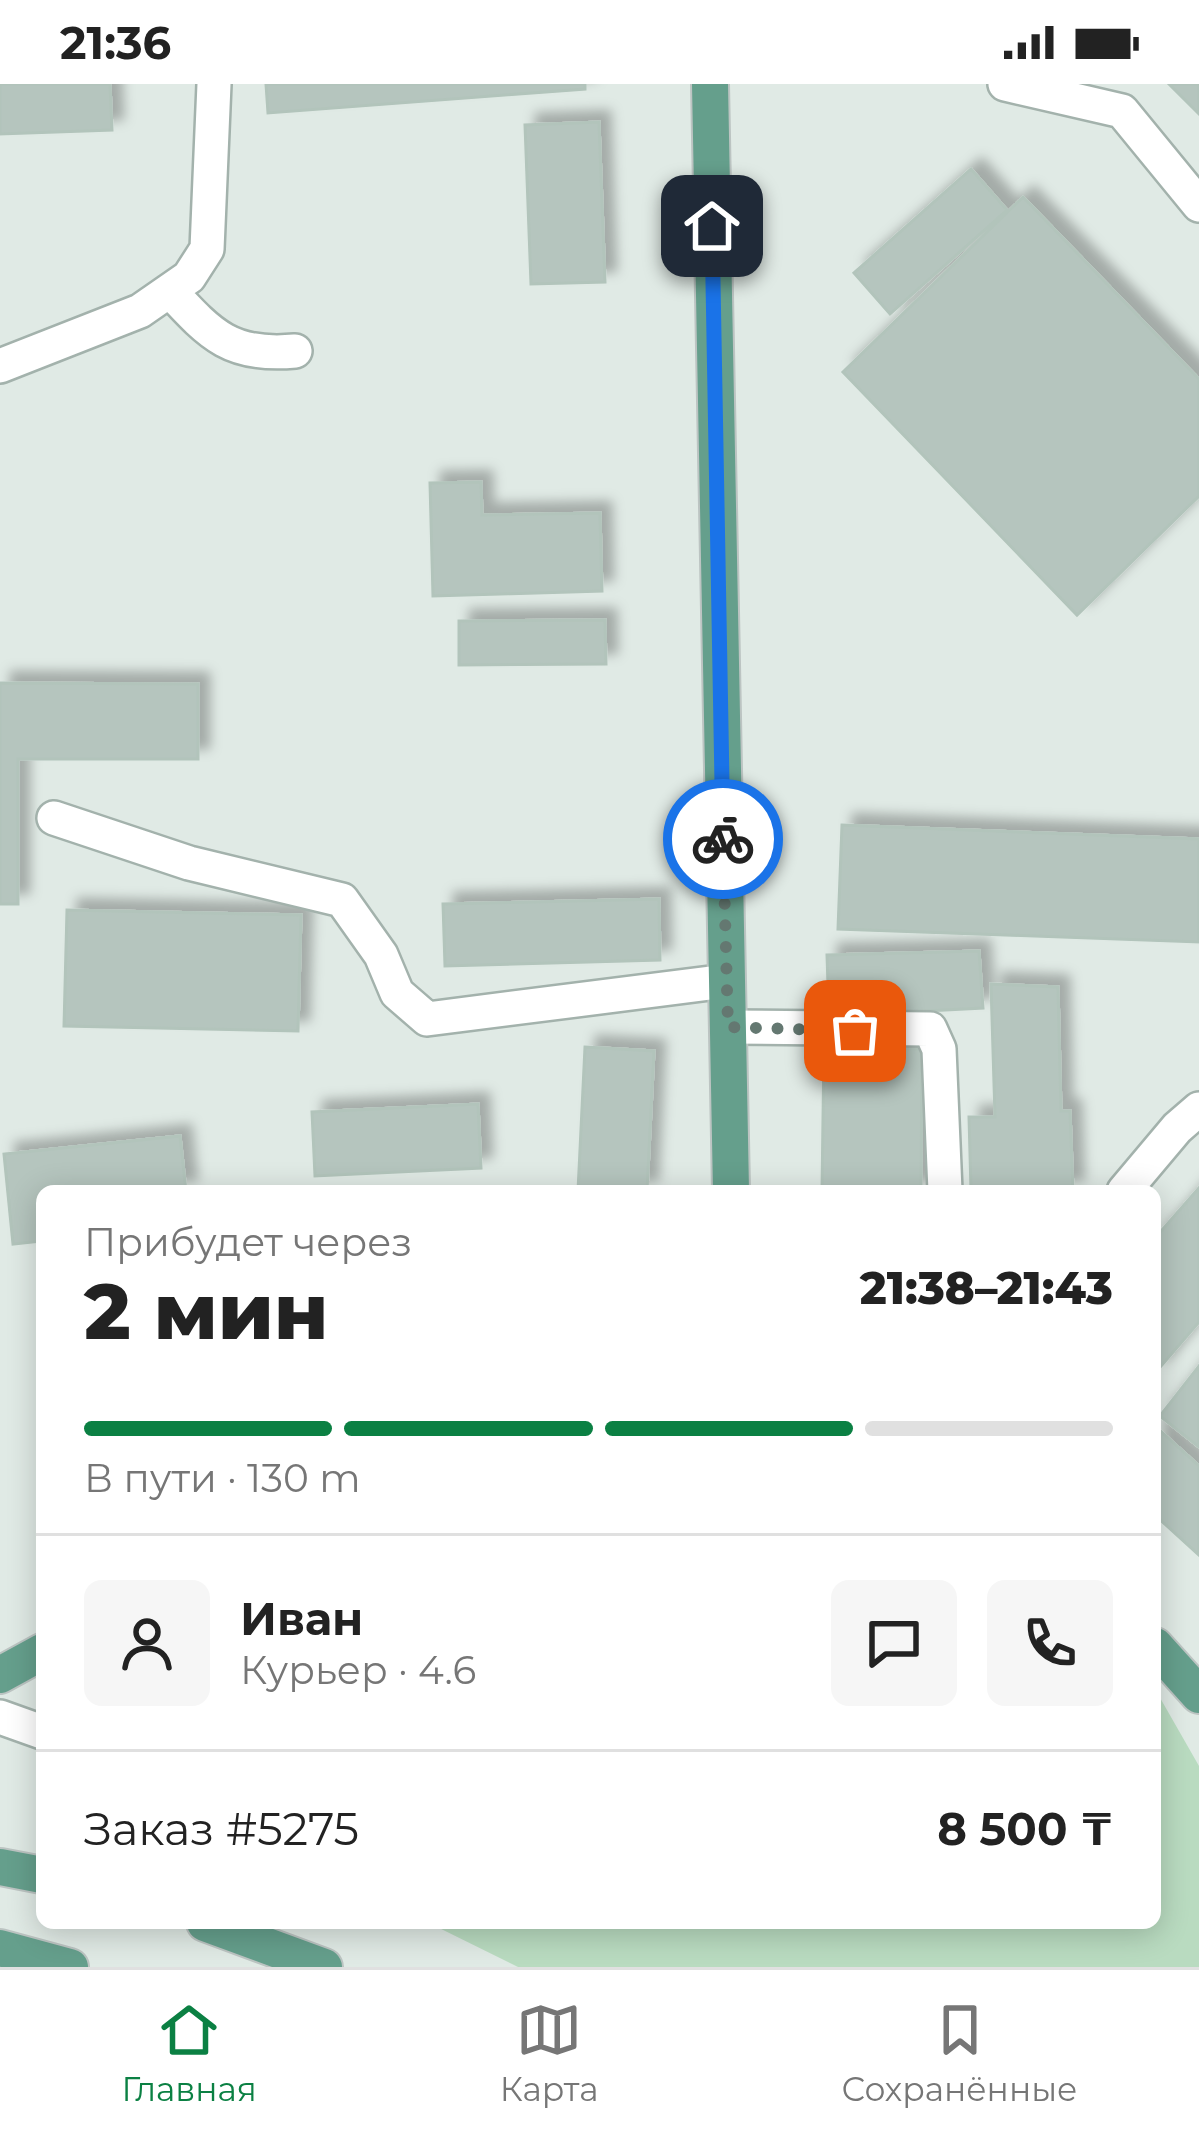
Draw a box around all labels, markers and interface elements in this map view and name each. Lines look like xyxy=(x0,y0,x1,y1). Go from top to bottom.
text: 21:36 xyxy=(60,15,171,70)
pin xyxy=(661,175,763,277)
icon: home xyxy=(679,193,745,259)
courier xyxy=(663,779,783,899)
icon: bike xyxy=(690,806,756,872)
pin xyxy=(804,980,906,1082)
icon: bag xyxy=(822,998,888,1064)
text: Прибудет через xyxy=(84,1218,412,1266)
text: 21:38–21:43 xyxy=(860,1260,1113,1315)
text: 2 мин xyxy=(84,1263,329,1359)
text: В пути · 130 m xyxy=(84,1454,361,1502)
button: person xyxy=(84,1580,210,1706)
button: chat xyxy=(831,1580,957,1706)
button: phone xyxy=(987,1580,1113,1706)
text: Иван xyxy=(240,1591,363,1646)
text: Курьер · 4.6 xyxy=(240,1646,476,1694)
text: Заказ #5275 xyxy=(84,1801,359,1856)
text: 8 500 ₸ xyxy=(937,1801,1113,1856)
tab: Главная xyxy=(121,1997,257,2109)
tab: Карта xyxy=(500,1997,599,2109)
tab: Сохранённые xyxy=(842,1997,1077,2109)

